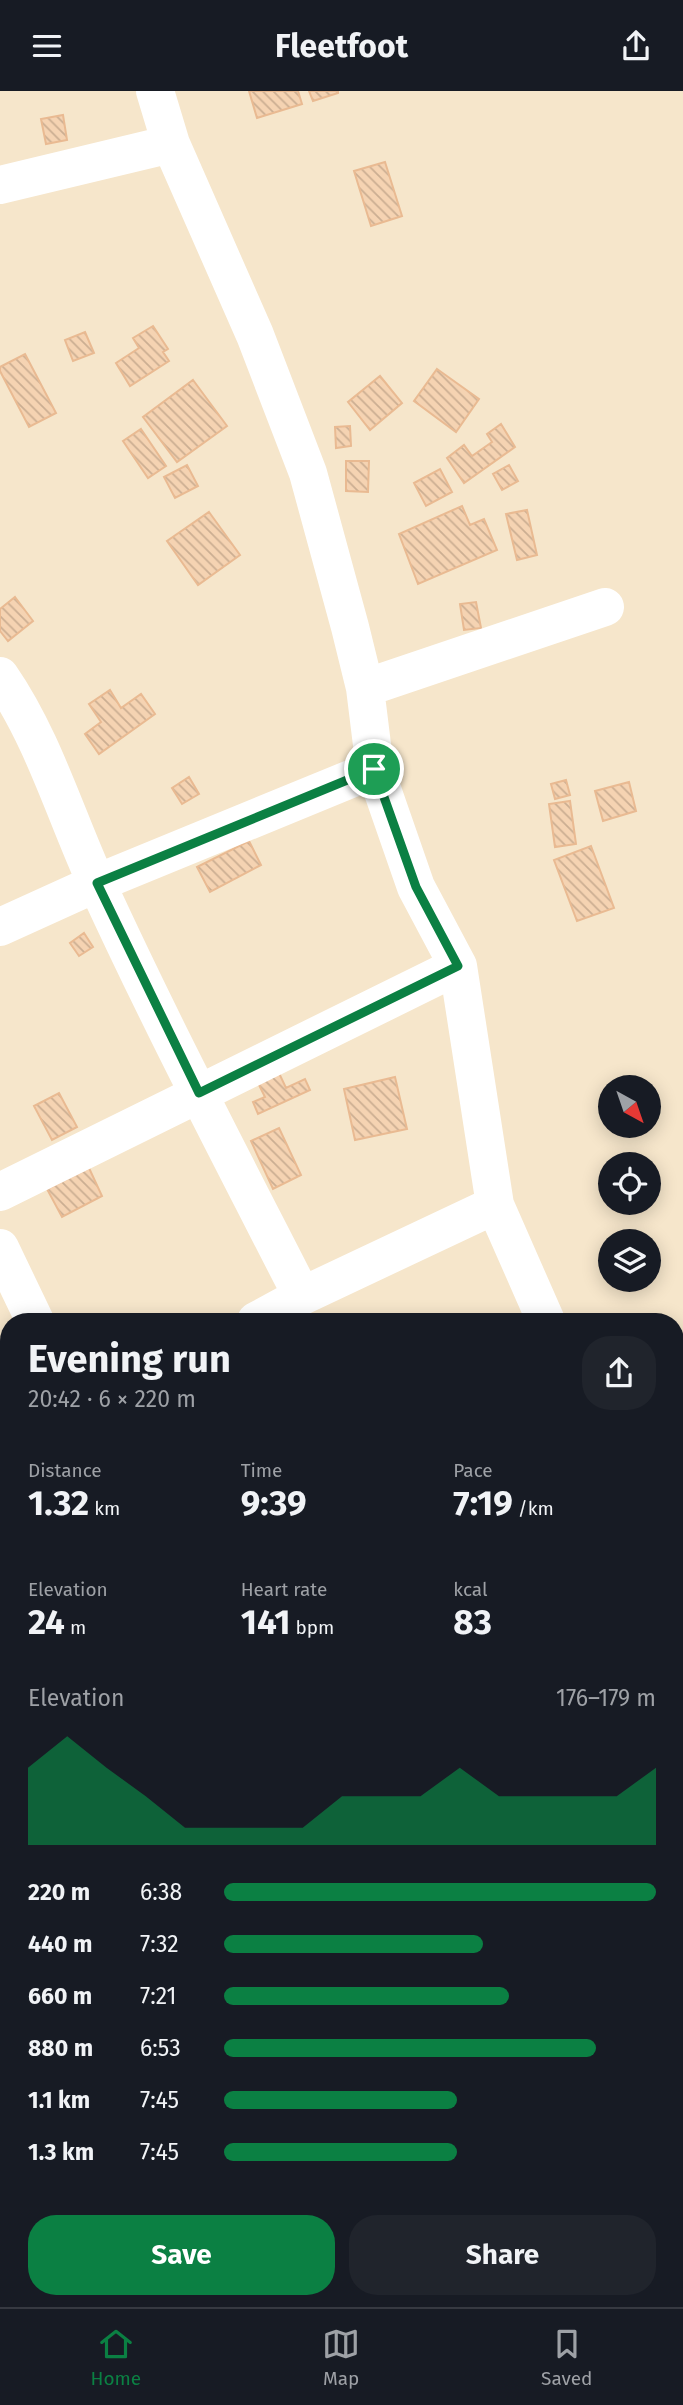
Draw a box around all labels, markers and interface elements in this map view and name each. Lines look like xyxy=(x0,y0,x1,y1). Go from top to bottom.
icon: menu xyxy=(28,27,66,65)
text: Fleetfoot xyxy=(275,27,408,65)
icon: share xyxy=(617,27,655,65)
pin xyxy=(344,739,404,799)
icon: arrive xyxy=(355,750,393,788)
north arrow xyxy=(598,1075,662,1137)
map controls xyxy=(598,1075,661,1292)
button: locate xyxy=(598,1152,661,1215)
button: layers xyxy=(598,1229,661,1292)
text: Evening run xyxy=(28,1336,231,1382)
button: share xyxy=(582,1336,656,1410)
text: 20:42 · 6 × 220 m xyxy=(28,1385,196,1413)
text: Distance xyxy=(28,1459,102,1482)
text: Time xyxy=(241,1459,282,1482)
text: Pace xyxy=(453,1459,493,1482)
text: 1.32 xyxy=(28,1482,89,1524)
text: 9:39 xyxy=(241,1482,307,1524)
text: 7:19 xyxy=(453,1482,513,1524)
text: km xyxy=(89,1497,120,1520)
text: /km xyxy=(513,1497,554,1520)
text: Elevation xyxy=(28,1578,108,1601)
text: Heart rate xyxy=(241,1578,327,1601)
text: kcal xyxy=(453,1578,488,1601)
text: 24 xyxy=(28,1601,65,1643)
text: 141 xyxy=(241,1601,290,1643)
text: 83 xyxy=(453,1601,492,1643)
text: m xyxy=(65,1616,86,1639)
text: bpm xyxy=(290,1616,334,1639)
text: Elevation xyxy=(28,1684,124,1712)
text: 176–179 m xyxy=(556,1684,656,1712)
text: 220 m xyxy=(28,1878,90,1906)
text: 6:38 xyxy=(140,1878,182,1906)
text: 440 m xyxy=(28,1930,92,1958)
text: 7:32 xyxy=(140,1930,179,1958)
text: 660 m xyxy=(28,1982,92,2010)
text: 7:21 xyxy=(140,1982,177,2010)
text: 880 m xyxy=(28,2034,93,2062)
text: 6:53 xyxy=(140,2034,181,2062)
text: 1.1 km xyxy=(28,2086,90,2114)
text: 7:45 xyxy=(140,2086,179,2114)
text: 1.3 km xyxy=(28,2138,94,2166)
text: 7:45 xyxy=(140,2138,179,2166)
button: Save xyxy=(28,2215,335,2295)
button: Share xyxy=(349,2215,656,2295)
tab: Home xyxy=(90,2325,141,2390)
tab: Map xyxy=(322,2325,360,2390)
tab: Saved xyxy=(541,2325,592,2390)

